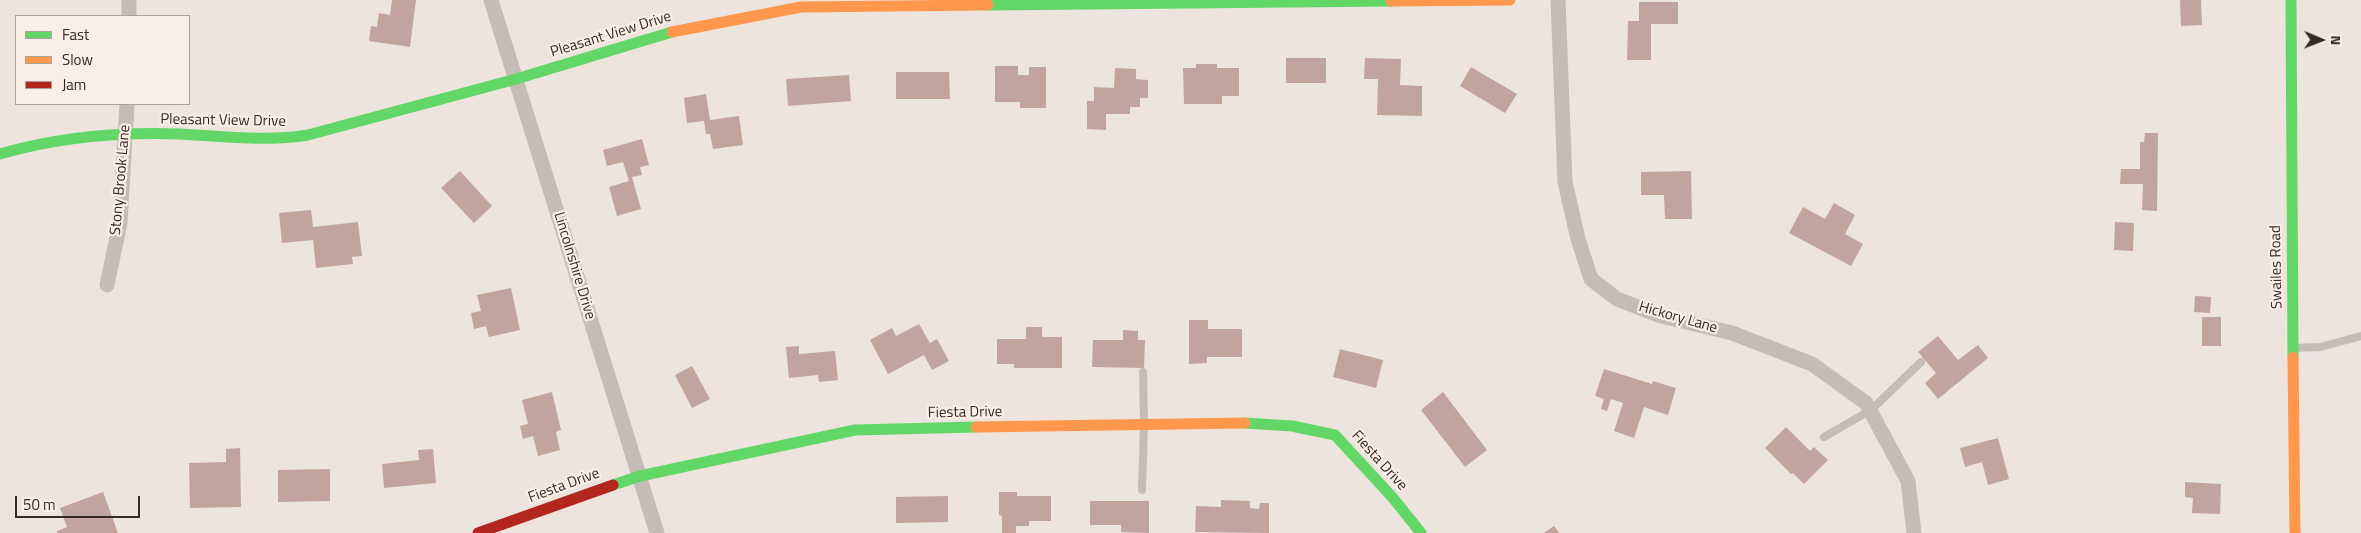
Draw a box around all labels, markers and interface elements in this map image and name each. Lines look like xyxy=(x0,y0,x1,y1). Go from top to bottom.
street label: Pleasant View Drive xyxy=(548,8,674,62)
legend xyxy=(15,15,190,105)
north arrow xyxy=(2296,15,2346,65)
text: Fast xyxy=(62,23,89,46)
text: N xyxy=(2326,35,2347,45)
text: Slow xyxy=(62,48,93,71)
text: Jam xyxy=(62,73,86,96)
street label: Pleasant View Drive xyxy=(160,111,286,131)
street label: Stony Brook Lane xyxy=(107,124,135,236)
street label: Lincolnshire Drive xyxy=(549,210,599,322)
street label: Swailes Road xyxy=(2267,225,2287,309)
street label: Hickory Lane xyxy=(1637,298,1719,338)
street label: Fiesta Drive xyxy=(928,403,1002,423)
street label: Fiesta Drive xyxy=(1347,427,1411,495)
street label: Fiesta Drive xyxy=(526,465,602,507)
scale bar xyxy=(18,486,142,518)
text: 50 m xyxy=(23,493,56,516)

